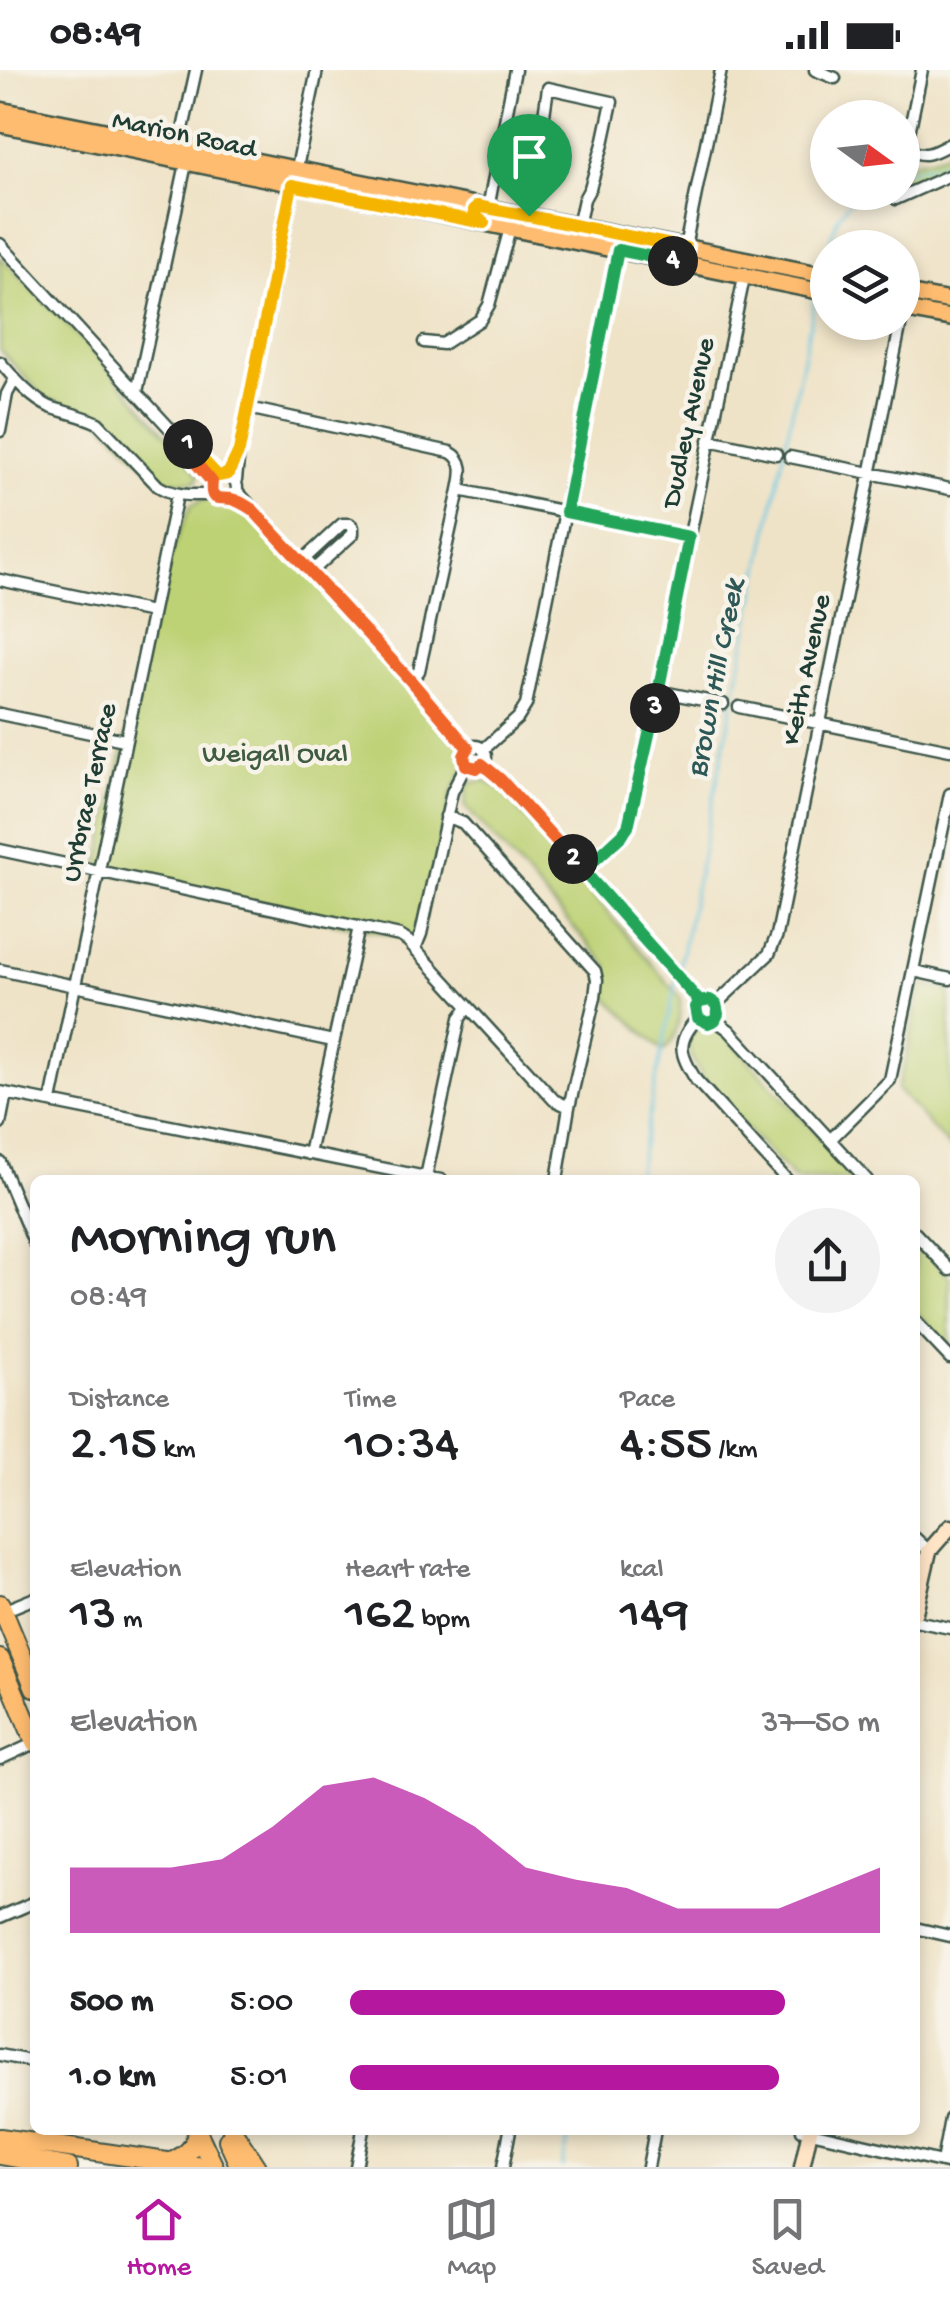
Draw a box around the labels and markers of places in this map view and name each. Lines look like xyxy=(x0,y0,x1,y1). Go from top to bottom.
pin xyxy=(487,114,572,217)
pin: 4 xyxy=(648,236,698,286)
pin: 1 xyxy=(163,419,213,469)
pin: 3 xyxy=(630,683,680,733)
pin: 2 xyxy=(548,834,598,884)

